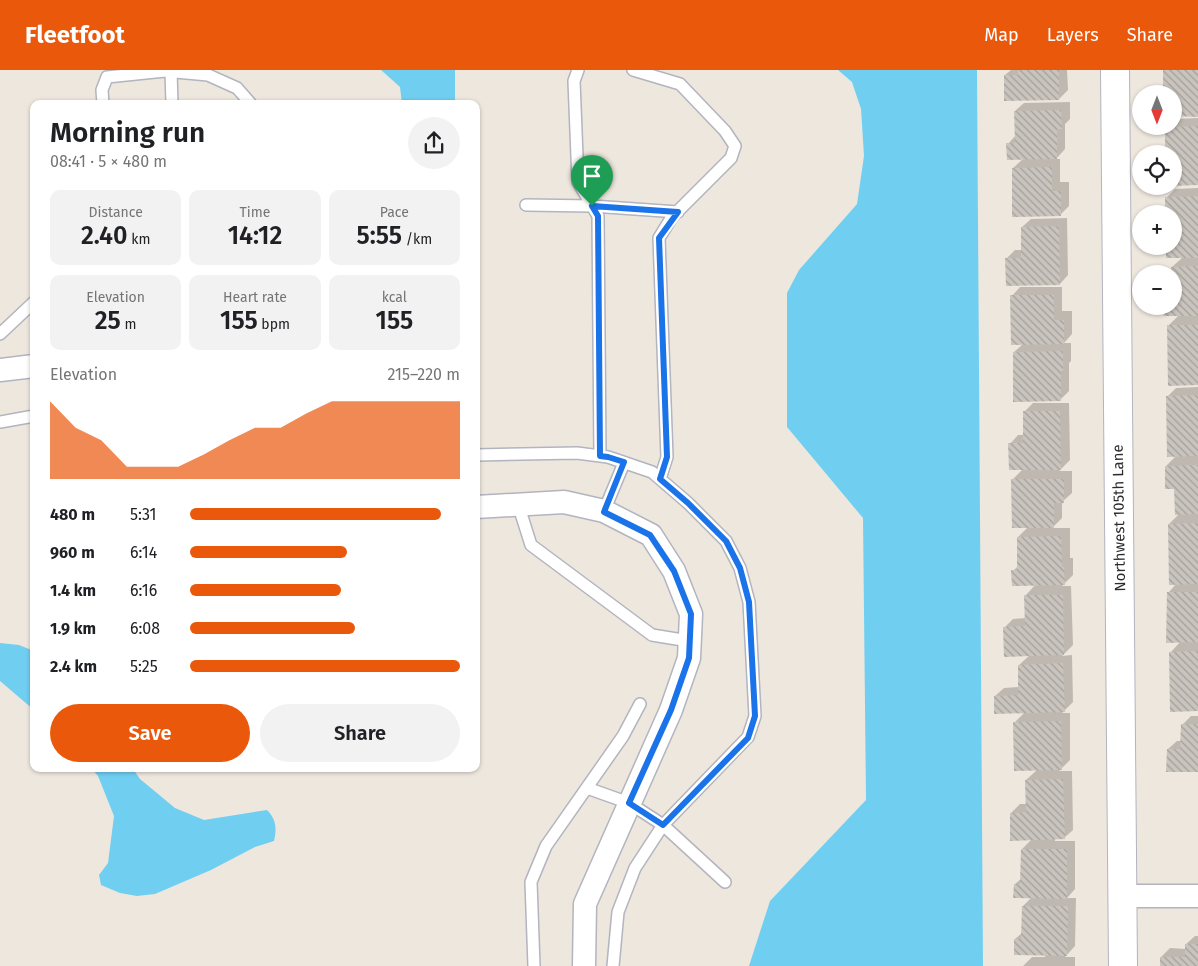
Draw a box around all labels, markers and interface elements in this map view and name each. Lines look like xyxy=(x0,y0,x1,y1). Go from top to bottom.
text: Fleetfoot xyxy=(25,21,125,49)
text: Map xyxy=(984,24,1019,46)
text: Layers xyxy=(1047,24,1099,46)
text: Share xyxy=(1127,24,1173,46)
north arrow xyxy=(1132,85,1182,135)
map controls xyxy=(1132,85,1182,315)
text: Morning run xyxy=(50,116,205,149)
button: share xyxy=(408,117,460,169)
button: locate xyxy=(1132,145,1182,195)
text: 08:41 · 5 × 480 m xyxy=(50,152,167,171)
pin xyxy=(571,155,613,206)
icon: arrive xyxy=(578,162,606,190)
text: Distance xyxy=(89,204,143,221)
text: Time xyxy=(240,204,270,221)
text: Pace xyxy=(380,204,409,221)
button: + xyxy=(1132,205,1182,255)
text: 2.40 xyxy=(81,221,128,251)
text: 14:12 xyxy=(228,221,282,251)
text: 5:55 xyxy=(356,221,402,251)
text: km xyxy=(128,231,150,248)
text: /km xyxy=(402,231,432,248)
button: − xyxy=(1132,265,1182,315)
text: Elevation xyxy=(86,289,145,306)
text: Heart rate xyxy=(223,289,287,306)
text: kcal xyxy=(382,289,407,306)
text: 25 xyxy=(95,306,121,336)
text: 155 xyxy=(220,306,258,336)
text: 155 xyxy=(376,306,413,336)
text: m xyxy=(121,316,137,333)
text: bpm xyxy=(258,316,290,333)
text: Elevation xyxy=(50,365,117,384)
text: 215–220 m xyxy=(387,365,460,384)
street label: Northwest 105th Lane xyxy=(1109,444,1129,592)
text: 480 m xyxy=(50,505,95,524)
text: 5:31 xyxy=(130,505,157,524)
text: 960 m xyxy=(50,543,95,562)
text: 6:14 xyxy=(130,543,157,562)
text: 1.4 km xyxy=(50,581,96,600)
text: 6:16 xyxy=(130,581,157,600)
text: 1.9 km xyxy=(50,619,96,638)
text: 6:08 xyxy=(130,619,160,638)
text: 2.4 km xyxy=(50,657,97,676)
text: 5:25 xyxy=(130,657,158,676)
button: Save xyxy=(50,704,250,762)
button: Share xyxy=(260,704,460,762)

